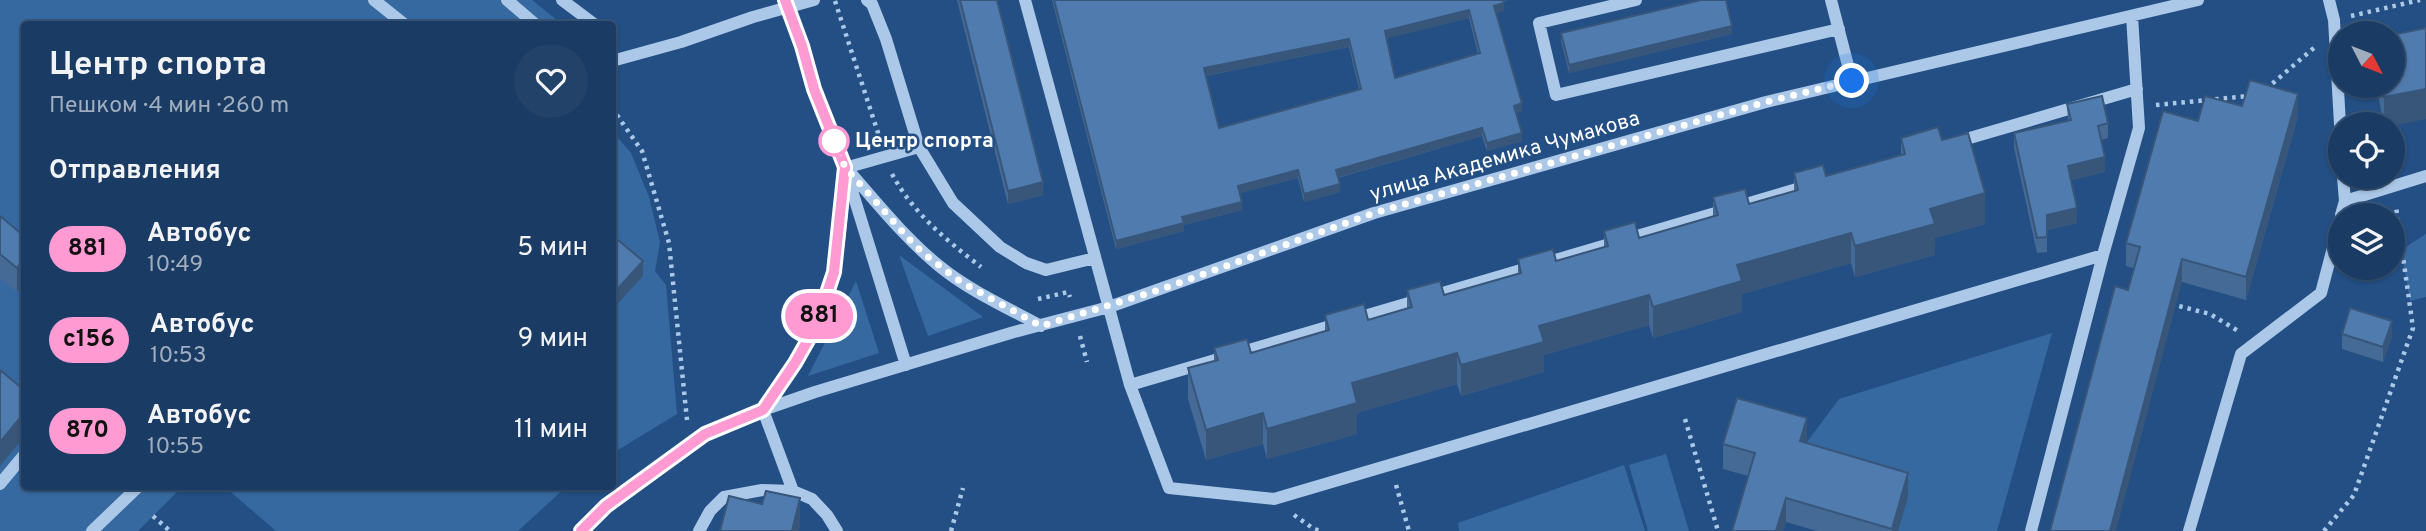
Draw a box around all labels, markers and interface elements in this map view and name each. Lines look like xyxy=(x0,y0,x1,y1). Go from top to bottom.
north arrow xyxy=(2328,21,2404,98)
map controls xyxy=(2328,21,2405,280)
button: heart xyxy=(514,44,588,118)
text: Центр спорта xyxy=(49,45,267,87)
your location xyxy=(1834,63,1869,98)
text: Пешком · 4 мин · 260 m xyxy=(49,92,289,121)
street label: улица Академика Чумакова xyxy=(1367,105,1643,209)
button: locate xyxy=(2328,112,2405,189)
marker: Центр спорта xyxy=(819,126,849,156)
place label: Центр спорта xyxy=(855,128,994,155)
text: Отправления xyxy=(49,155,221,188)
button: layers xyxy=(2328,203,2405,280)
text: Автобус xyxy=(147,218,252,251)
text: 5 мин xyxy=(517,232,588,265)
text: 881 xyxy=(68,234,107,264)
text: 10:49 xyxy=(147,251,203,280)
line badge: 881 xyxy=(779,293,859,339)
text: 881 xyxy=(799,301,839,331)
text: Автобус xyxy=(150,309,255,342)
text: 9 мин xyxy=(518,323,588,356)
text: с156 xyxy=(63,325,115,355)
text: 10:53 xyxy=(150,342,207,371)
text: Автобус xyxy=(147,400,252,433)
text: 11 мин xyxy=(514,414,588,447)
text: 870 xyxy=(66,416,109,446)
text: 10:55 xyxy=(147,433,204,462)

